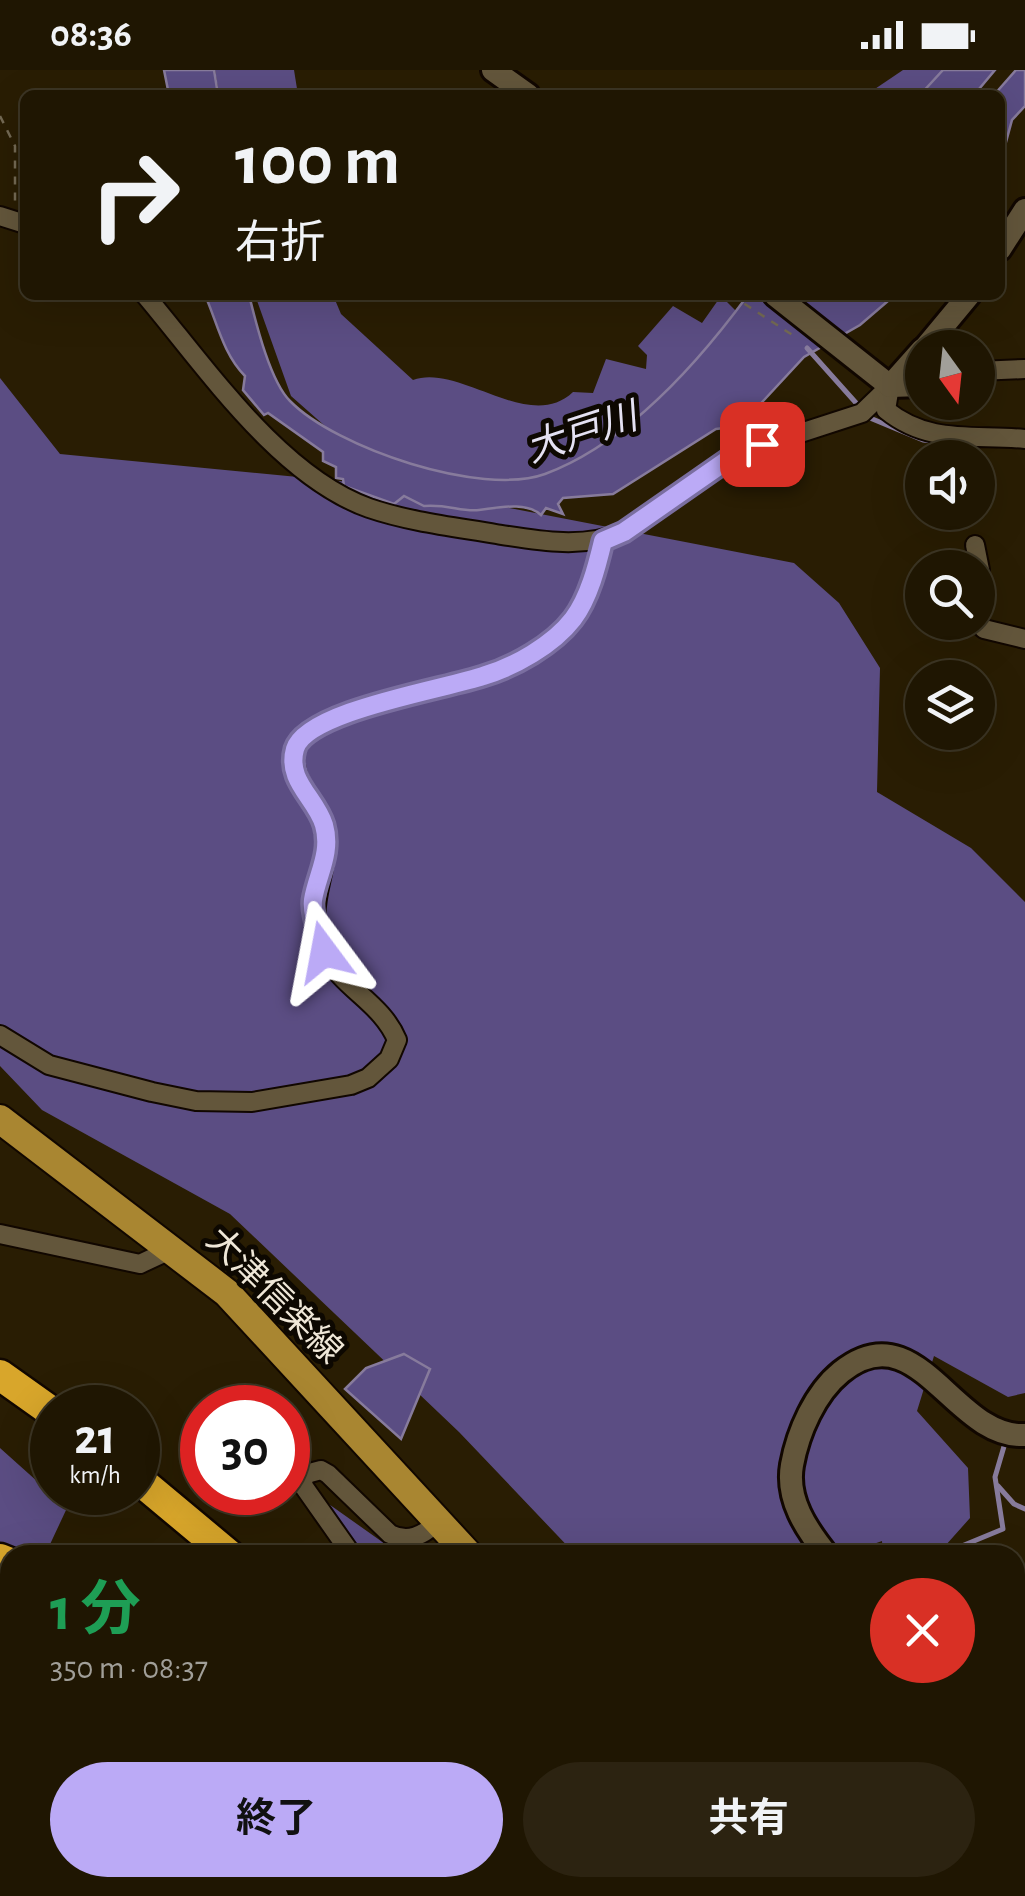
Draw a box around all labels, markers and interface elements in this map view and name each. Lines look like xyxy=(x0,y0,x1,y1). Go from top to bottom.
text: 08:36 xyxy=(50,16,132,54)
text: 100 m xyxy=(235,127,400,197)
icon: right xyxy=(70,130,200,260)
text: 右折 xyxy=(235,221,325,266)
north arrow xyxy=(905,330,995,420)
map controls xyxy=(905,330,995,750)
water label: 大戸川 xyxy=(521,395,646,470)
pin xyxy=(720,402,805,487)
icon: arrive xyxy=(735,417,790,472)
button: sound xyxy=(905,440,995,530)
button: search xyxy=(905,550,995,640)
button: layers xyxy=(905,660,995,750)
position arrow xyxy=(272,900,376,1004)
street label: 大津信楽線 xyxy=(200,1220,350,1370)
speed limit sign: 30 xyxy=(180,1385,310,1515)
text: 21 xyxy=(74,1413,116,1463)
text: km/h xyxy=(69,1463,121,1488)
button: close xyxy=(870,1578,975,1683)
text: 1 分 xyxy=(50,1581,141,1641)
text: 350 m · 08:37 xyxy=(50,1652,208,1684)
button: 終了 xyxy=(50,1762,503,1877)
button: 共有 xyxy=(523,1762,975,1877)

